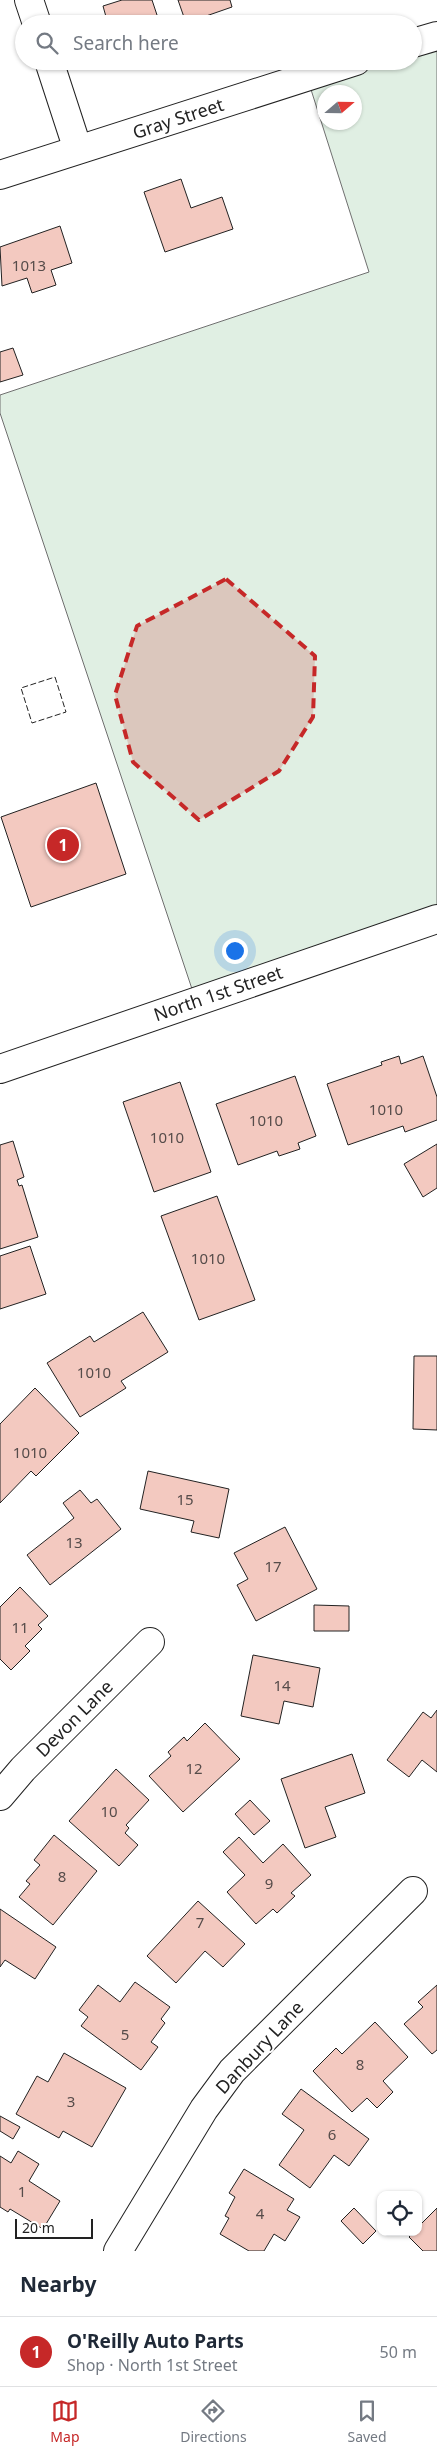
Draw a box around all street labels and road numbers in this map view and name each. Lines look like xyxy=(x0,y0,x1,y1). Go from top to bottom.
street label: Gray Street xyxy=(129,92,227,144)
street label: North 1st Street xyxy=(150,960,286,1026)
street label: Devon Lane xyxy=(30,1674,118,1762)
street label: Danbury Lane xyxy=(210,1995,308,2099)

